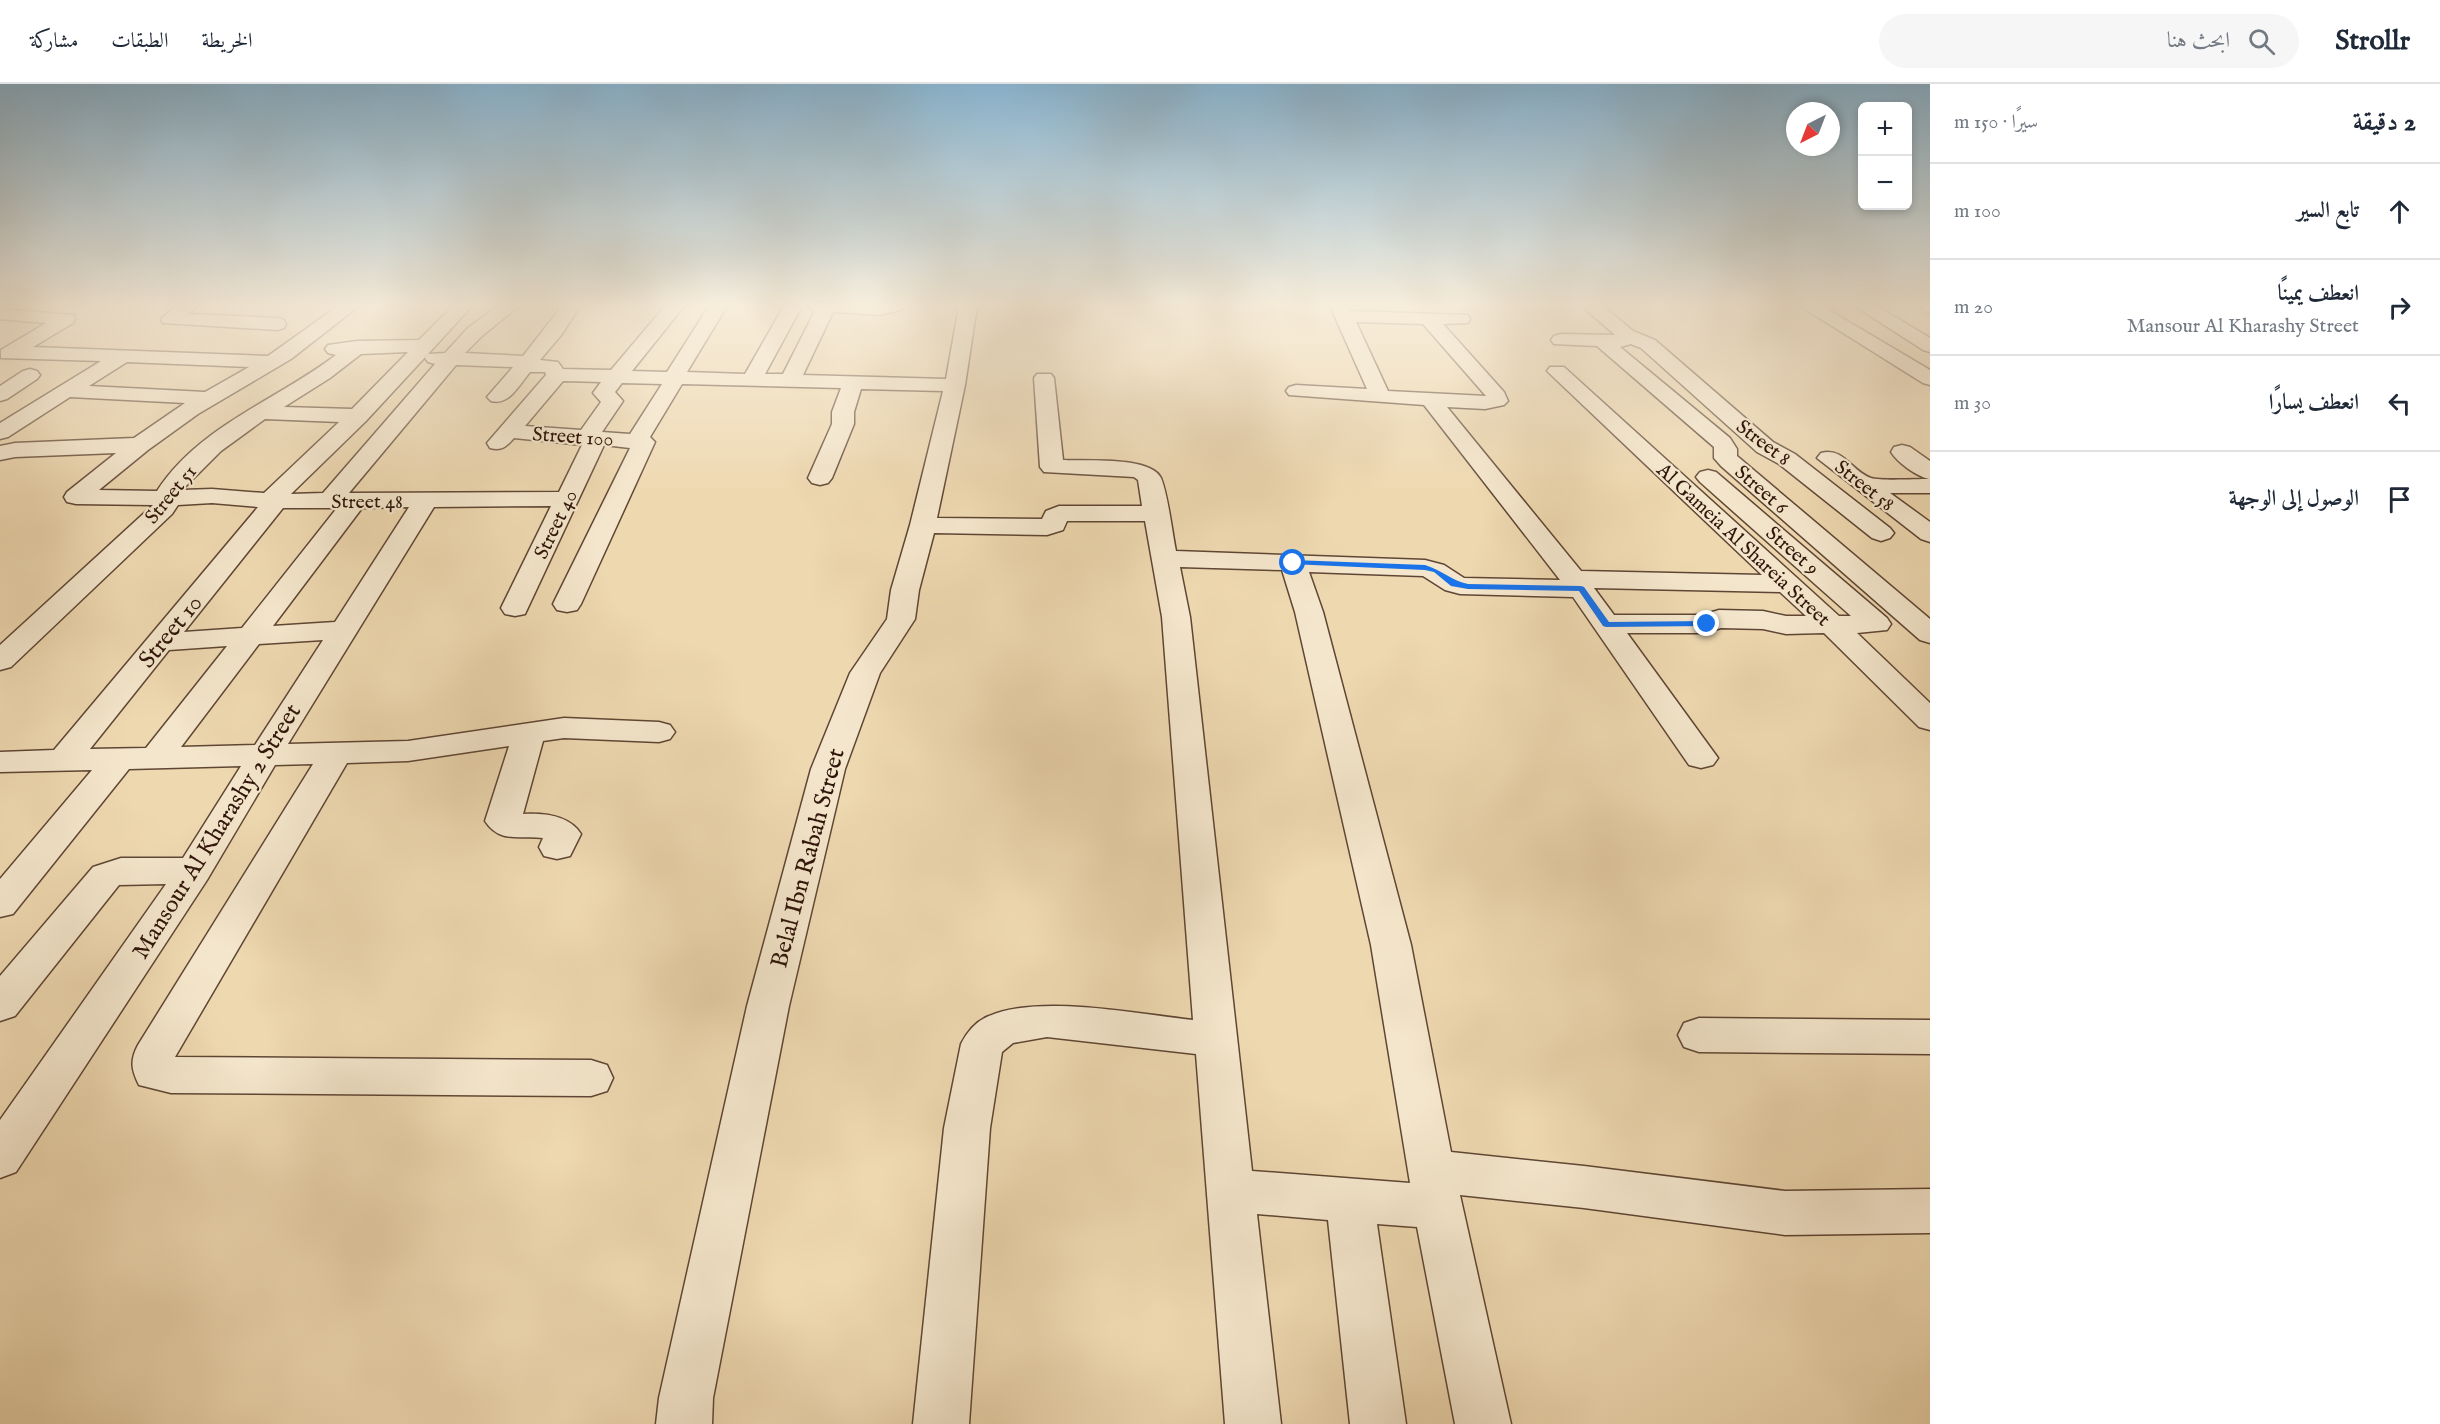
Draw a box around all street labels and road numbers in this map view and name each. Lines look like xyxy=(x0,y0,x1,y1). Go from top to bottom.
street label: Street 8 xyxy=(1731,415,1795,472)
street label: Street 100 xyxy=(532,422,614,453)
street label: Street 58 xyxy=(1829,455,1899,517)
street label: Al Gameia Al Shareia Street xyxy=(1650,457,1835,632)
street label: Street 51 xyxy=(140,460,203,530)
street label: Street 6 xyxy=(1729,460,1793,520)
street label: Street 40 xyxy=(529,486,584,563)
street label: Street 48 xyxy=(331,490,403,515)
street label: Street 9 xyxy=(1760,521,1824,581)
street label: Street 10 xyxy=(132,589,210,675)
street label: Mansour Al Kharashy 2 Street xyxy=(126,698,309,965)
street label: Belal Ibn Rabah Street xyxy=(764,745,853,972)

